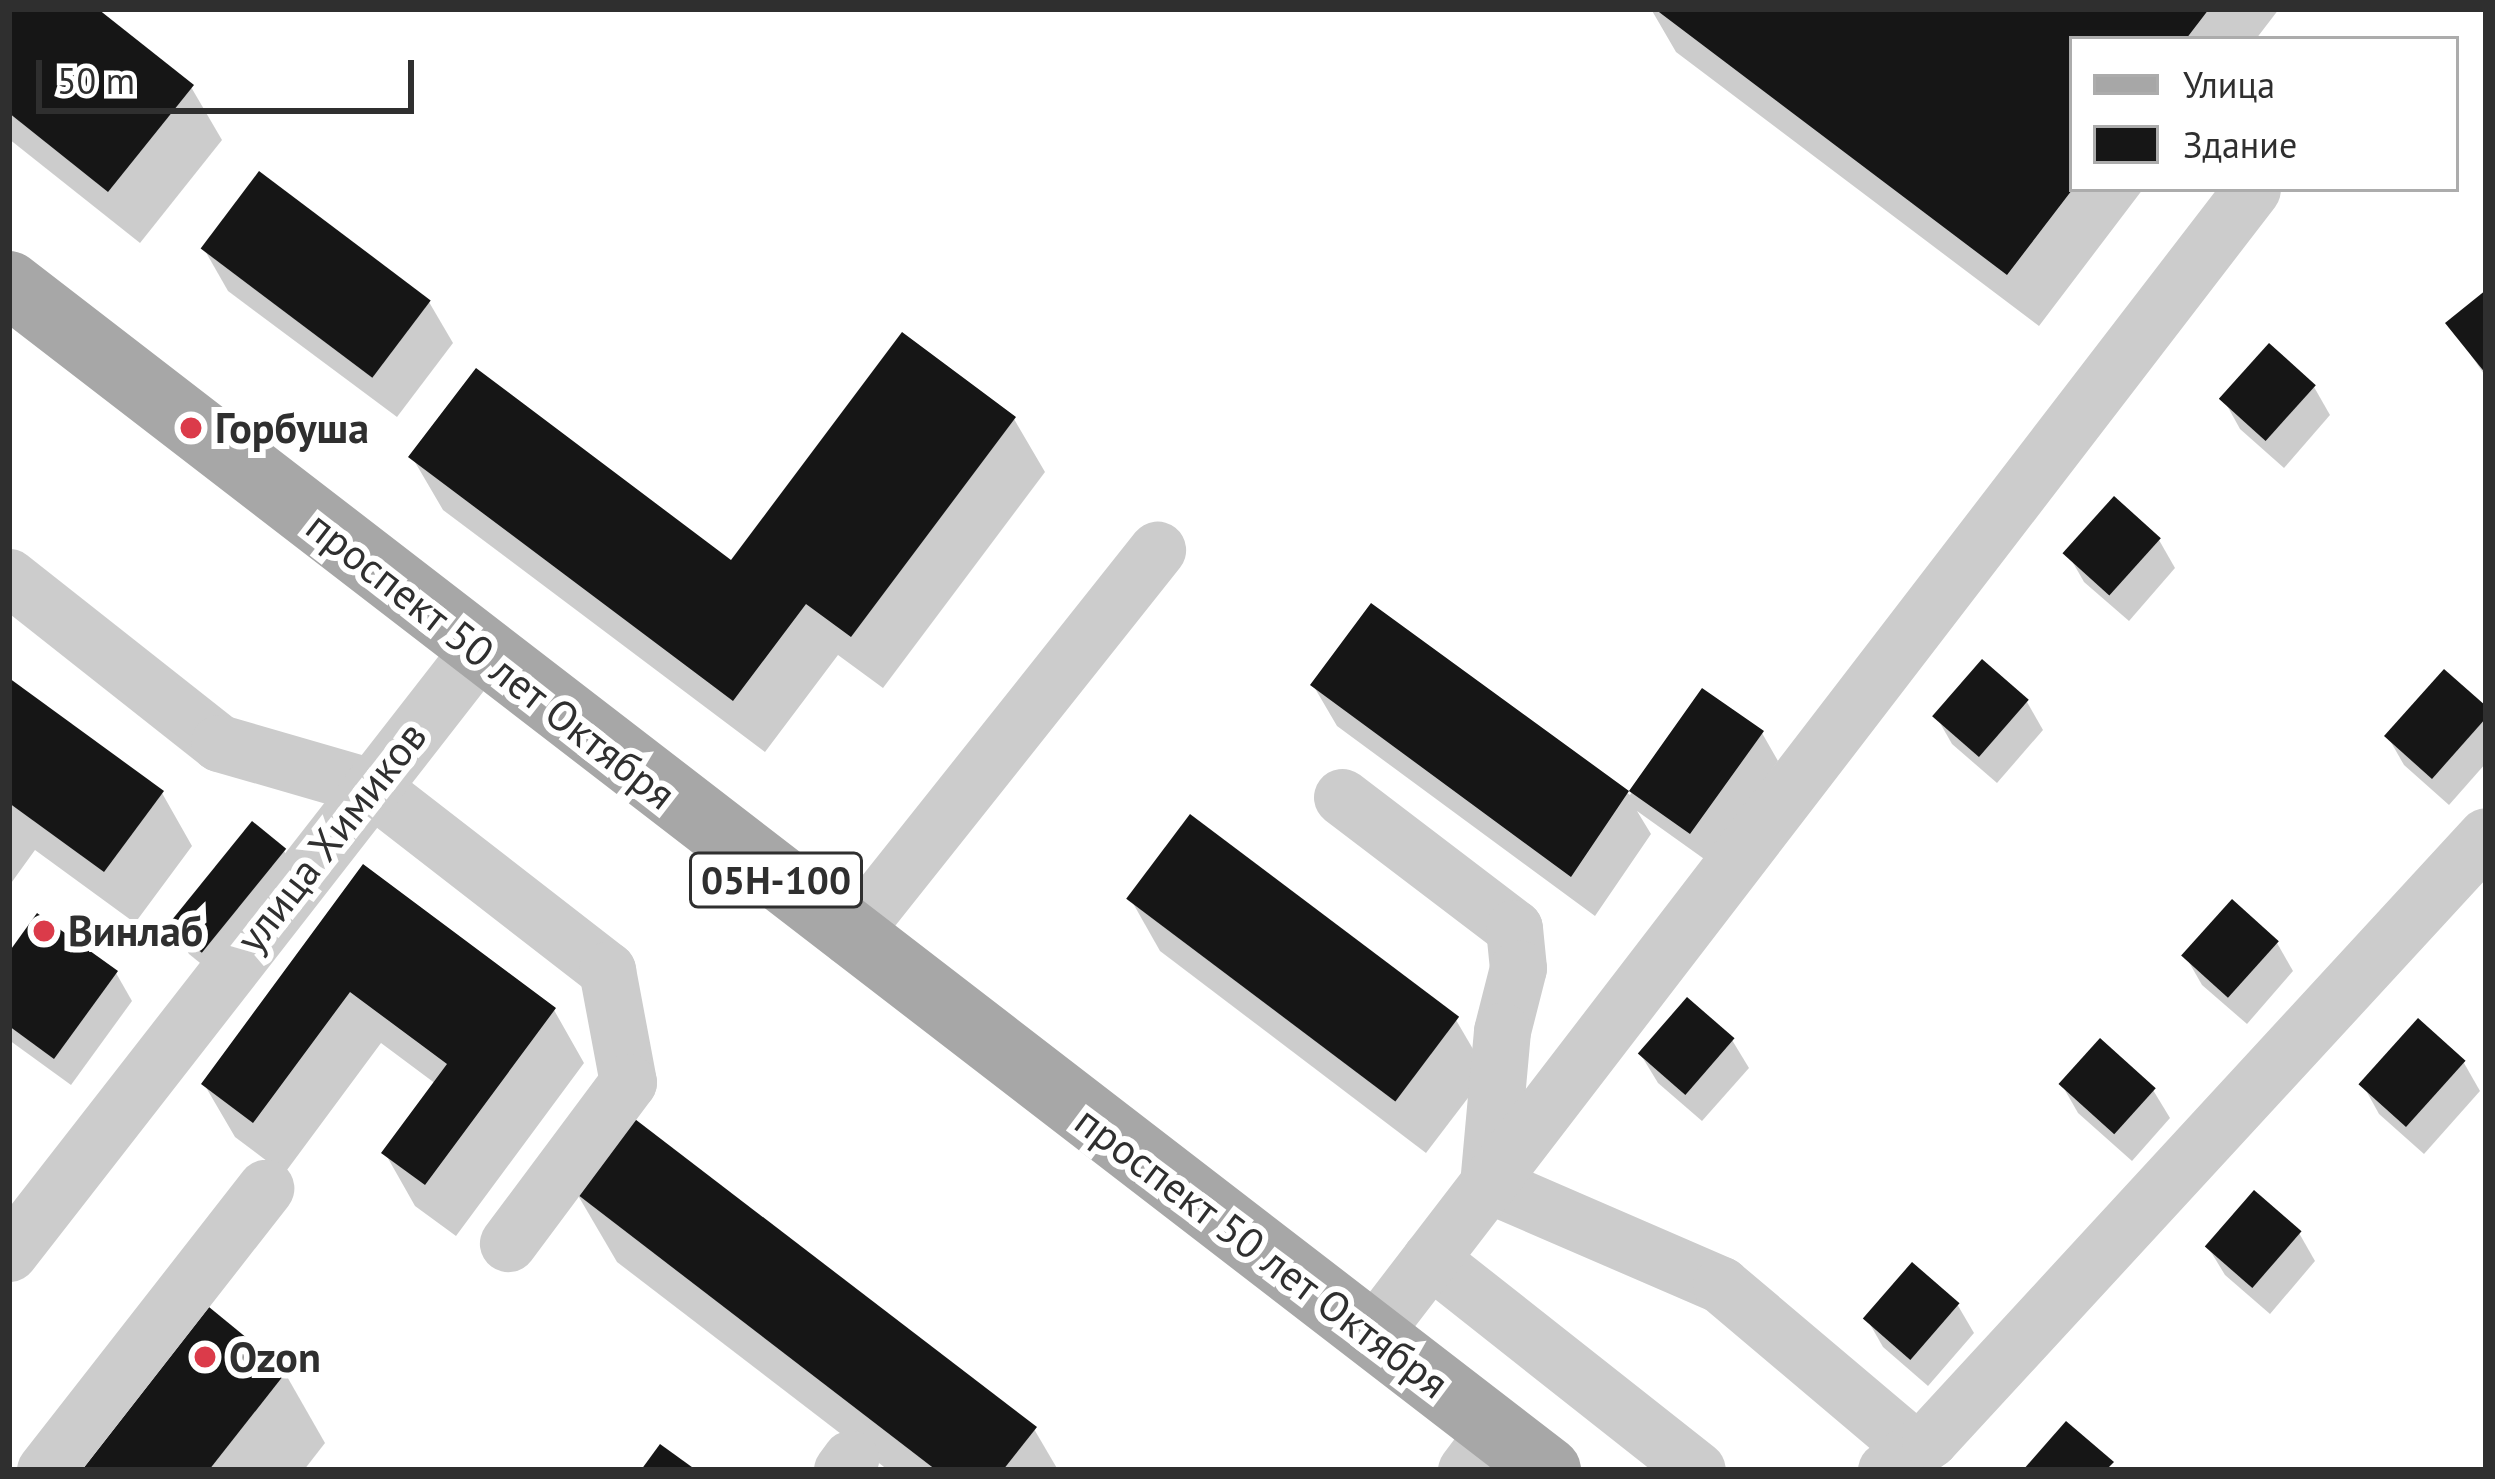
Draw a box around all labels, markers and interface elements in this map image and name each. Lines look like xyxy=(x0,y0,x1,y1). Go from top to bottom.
scale bar xyxy=(42,36,420,110)
legend xyxy=(2069,36,2459,192)
text: 50 m xyxy=(57,57,135,104)
text: Улица xyxy=(2183,61,2275,108)
text: Здание xyxy=(2183,121,2297,168)
place label: Горбуша xyxy=(215,403,369,453)
marker: Горбуша xyxy=(178,415,204,441)
street label: проспект 50 лет Октября xyxy=(296,500,686,820)
street label: улица Химиков xyxy=(225,711,437,963)
road number: 05Н-100 xyxy=(689,847,863,913)
place label: Винлаб xyxy=(68,906,203,956)
marker: Винлаб xyxy=(31,918,57,944)
street label: проспект 50 лет Октября xyxy=(1065,1095,1459,1409)
place label: Ozon xyxy=(229,1332,321,1382)
marker: Ozon xyxy=(192,1344,218,1370)

